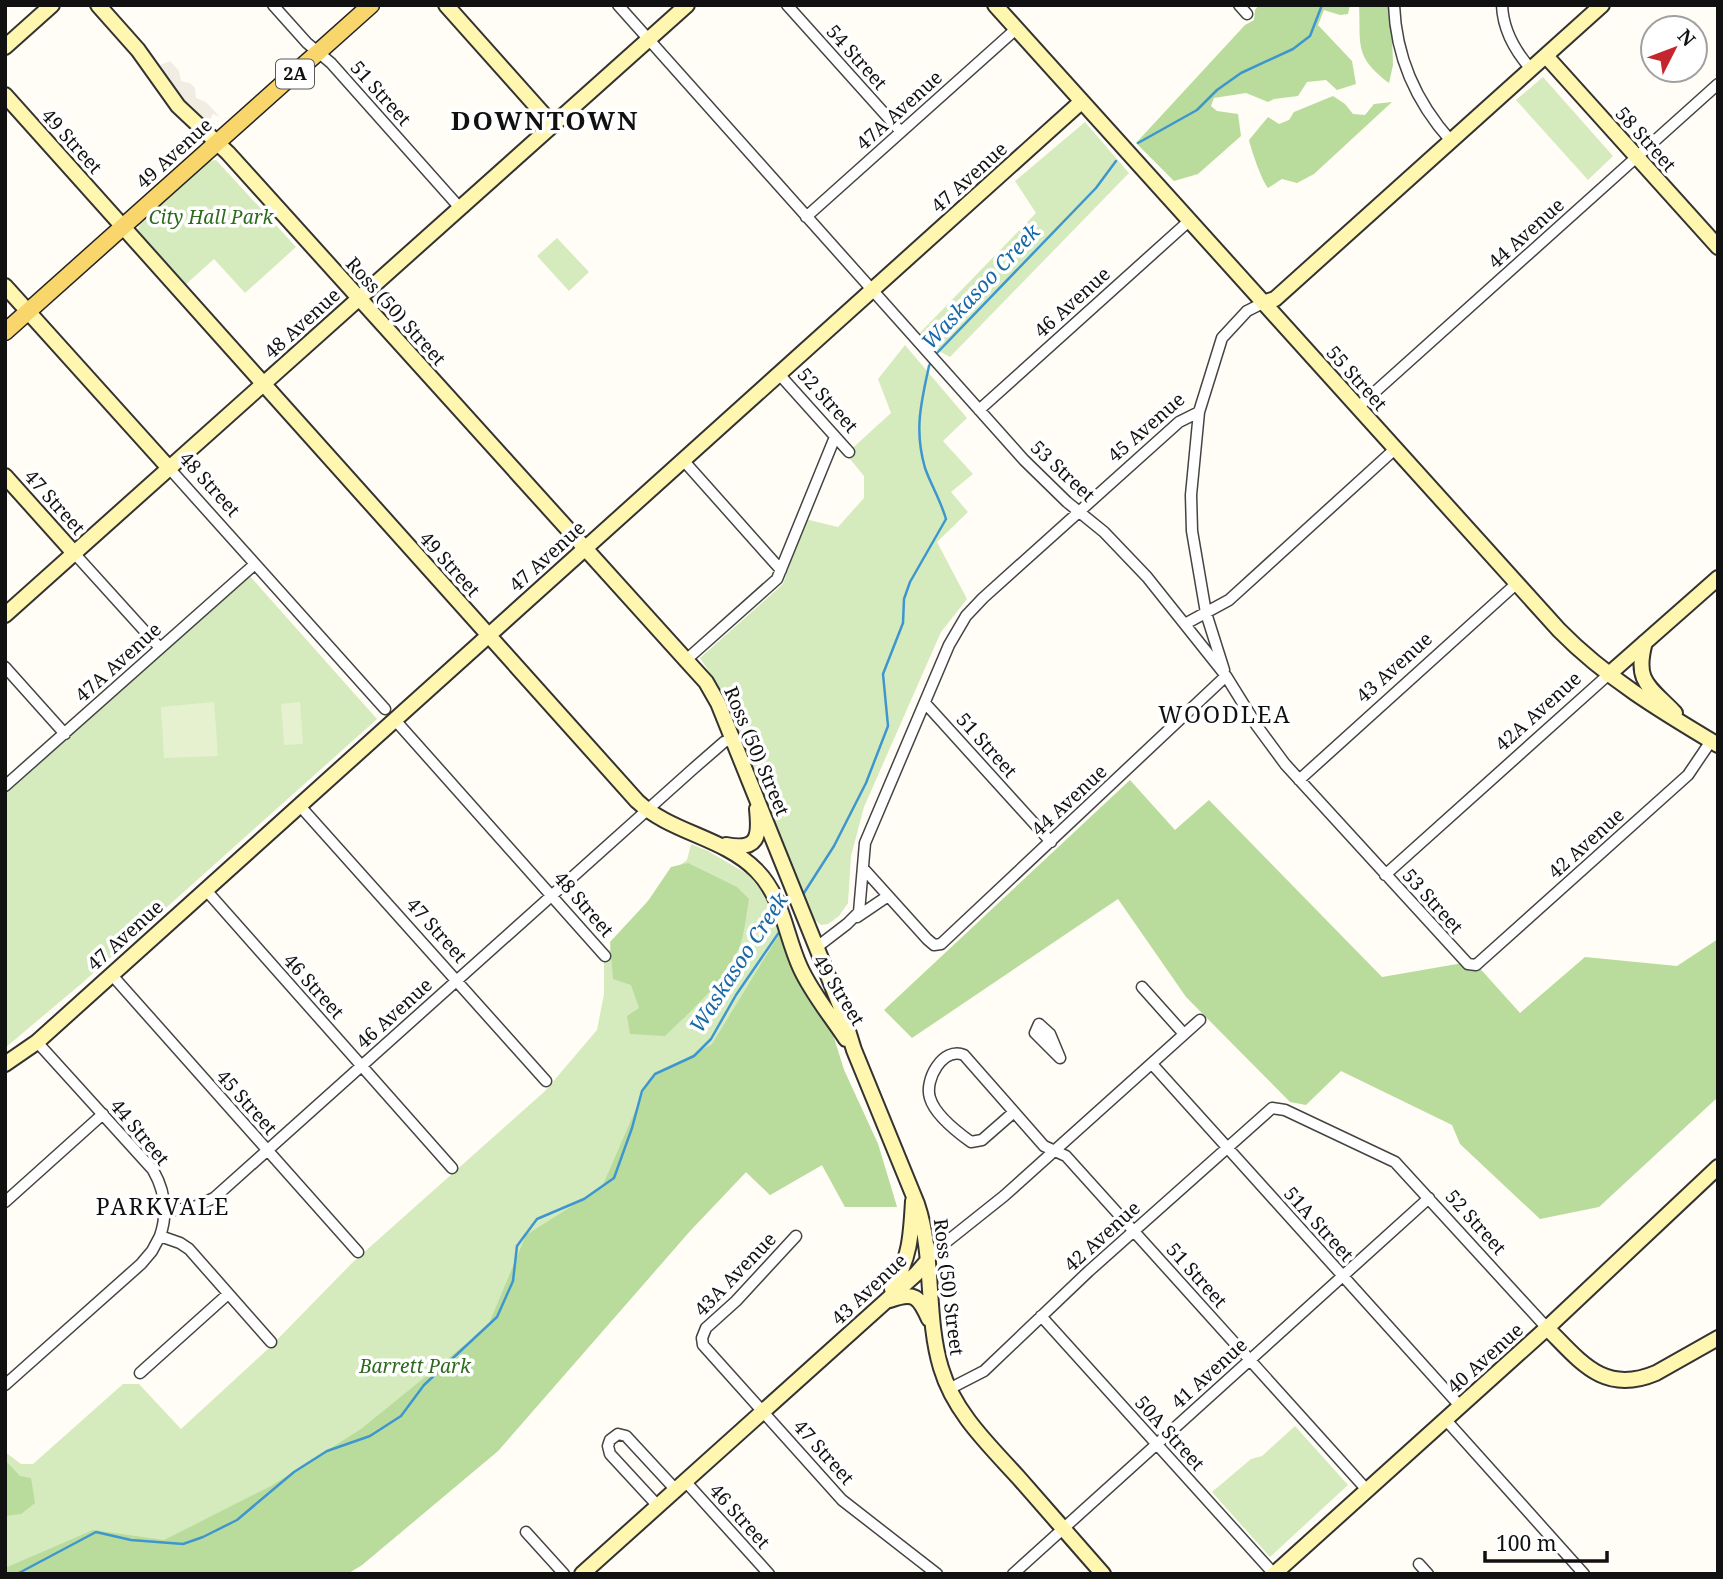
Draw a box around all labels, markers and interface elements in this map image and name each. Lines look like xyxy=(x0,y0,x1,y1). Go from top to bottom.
north arrow xyxy=(1639,14,1709,84)
street label: 54 Street xyxy=(821,19,893,95)
text: N xyxy=(1672,23,1701,52)
street label: 51 Street xyxy=(345,55,417,131)
road number: 2A xyxy=(276,60,314,88)
street label: 47A Avenue xyxy=(850,64,948,156)
street label: 58 Street xyxy=(1610,101,1682,177)
district label: DOWNTOWN xyxy=(451,102,639,138)
street label: 49 Street xyxy=(36,103,108,179)
street label: 49 Avenue xyxy=(130,112,218,194)
street label: 47 Avenue xyxy=(925,136,1013,218)
street label: 44 Avenue xyxy=(1482,192,1570,274)
park label: City Hall Park xyxy=(149,204,275,230)
water label: Waskasoo Creek xyxy=(915,217,1046,355)
street label: Ross (50) Street xyxy=(340,251,452,371)
street label: 46 Avenue xyxy=(1028,261,1116,343)
street label: 48 Avenue xyxy=(258,282,346,364)
street label: 55 Street xyxy=(1321,340,1393,416)
street label: 52 Street xyxy=(792,362,864,438)
street label: 45 Avenue xyxy=(1102,386,1190,468)
street label: 53 Street xyxy=(1025,434,1101,508)
street label: 48 Street xyxy=(174,446,246,522)
street label: 47 Street xyxy=(19,464,91,540)
street label: 47 Avenue xyxy=(503,515,591,597)
street label: 49 Street xyxy=(414,526,486,602)
street label: 47A Avenue xyxy=(69,616,167,708)
street label: 43 Avenue xyxy=(1350,626,1438,708)
street label: 42A Avenue xyxy=(1489,665,1587,757)
street label: Ross (50) Street xyxy=(718,682,796,820)
district label: WOODLEA xyxy=(1158,698,1292,730)
street label: 51 Street xyxy=(951,707,1023,783)
street label: 44 Avenue xyxy=(1026,758,1112,842)
street label: 42 Avenue xyxy=(1542,802,1630,884)
street label: 53 Street xyxy=(1397,863,1469,939)
street label: 48 Street xyxy=(548,866,620,943)
water label: Waskasoo Creek xyxy=(682,886,794,1038)
street label: 47 Street xyxy=(401,892,473,968)
street label: 47 Avenue xyxy=(81,894,169,976)
street label: 46 Street xyxy=(278,948,350,1024)
street label: 49 Street xyxy=(807,950,871,1031)
street label: 46 Avenue xyxy=(350,972,438,1054)
street label: 45 Street xyxy=(211,1064,283,1140)
street label: 44 Street xyxy=(105,1093,176,1171)
street label: 51A Street xyxy=(1278,1181,1360,1267)
street label: 52 Street xyxy=(1440,1184,1512,1260)
district label: PARKVALE xyxy=(96,1190,230,1222)
street label: 42 Avenue xyxy=(1058,1195,1146,1277)
street label: Ross (50) Street xyxy=(928,1217,970,1357)
street label: 43A Avenue xyxy=(688,1226,782,1322)
street label: 51 Street xyxy=(1161,1237,1233,1313)
street label: 43 Avenue xyxy=(826,1247,912,1331)
street label: 40 Avenue xyxy=(1441,1317,1529,1399)
street label: 41 Avenue xyxy=(1165,1332,1253,1414)
park label: Barrett Park xyxy=(358,1353,472,1379)
street label: 50A Street xyxy=(1129,1390,1211,1476)
street label: 47 Street xyxy=(788,1414,860,1490)
street label: 46 Street xyxy=(704,1478,776,1554)
scale bar xyxy=(1485,1520,1608,1564)
text: 100 m xyxy=(1496,1529,1557,1557)

